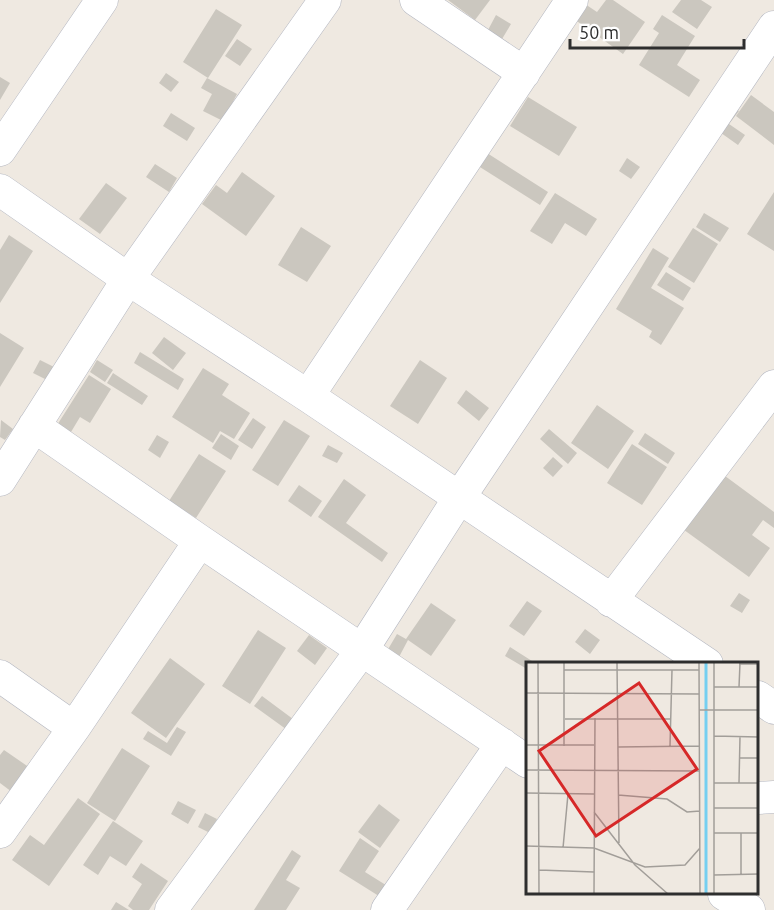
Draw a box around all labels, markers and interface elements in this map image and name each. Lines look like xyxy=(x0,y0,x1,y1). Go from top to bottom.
scale bar xyxy=(570,12,744,50)
text: 50 m xyxy=(579,22,619,42)
inset map xyxy=(526,662,759,895)

